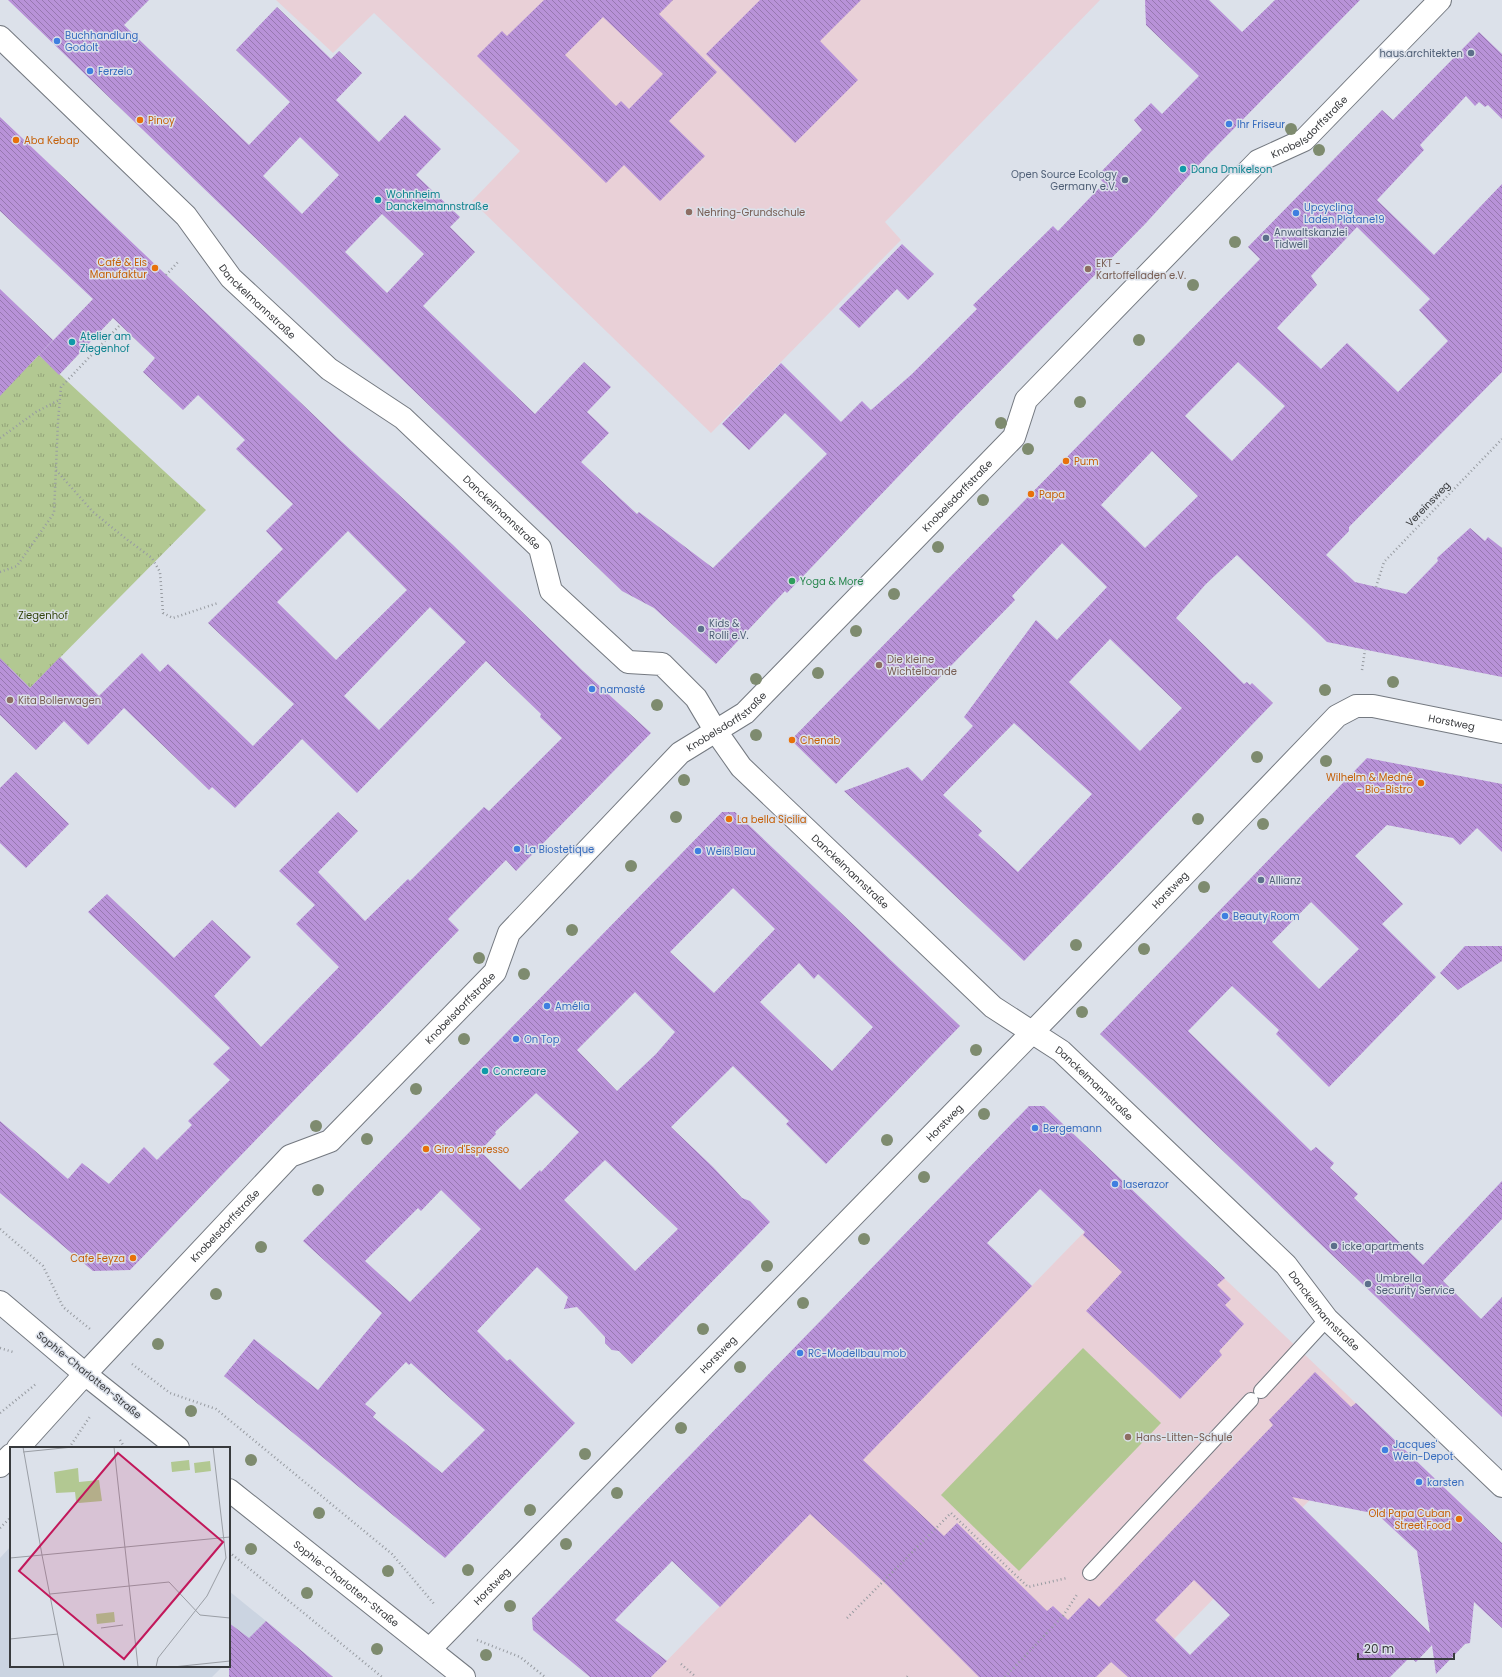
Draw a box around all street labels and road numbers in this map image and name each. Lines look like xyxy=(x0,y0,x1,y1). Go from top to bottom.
street label: Knobelsdorffstraße xyxy=(1268,92,1351,162)
street label: Danckelmannstraße xyxy=(216,261,299,342)
street label: Knobelsdorffstraße xyxy=(918,456,996,535)
street label: Danckelmannstraße xyxy=(460,471,545,553)
street label: Vereinsweg xyxy=(1402,478,1454,530)
street label: Knobelsdorffstraße xyxy=(683,688,770,755)
street label: Horstweg xyxy=(1427,710,1476,734)
street label: Danckelmannstraße xyxy=(808,831,893,912)
street label: Horstweg xyxy=(1148,868,1191,912)
street label: Knobelsdorffstraße xyxy=(421,969,499,1047)
street label: Danckelmannstraße xyxy=(1053,1042,1137,1124)
street label: Horstweg xyxy=(922,1100,966,1145)
street label: Knobelsdorffstraße xyxy=(187,1186,263,1265)
street label: Danckelmannstraße xyxy=(1285,1267,1363,1354)
street label: Sophie-Charlotten-Straße xyxy=(33,1328,145,1422)
street label: Horstweg xyxy=(696,1332,740,1376)
street label: Sophie-Charlotten-Straße xyxy=(290,1537,403,1630)
street label: Horstweg xyxy=(470,1564,513,1608)

